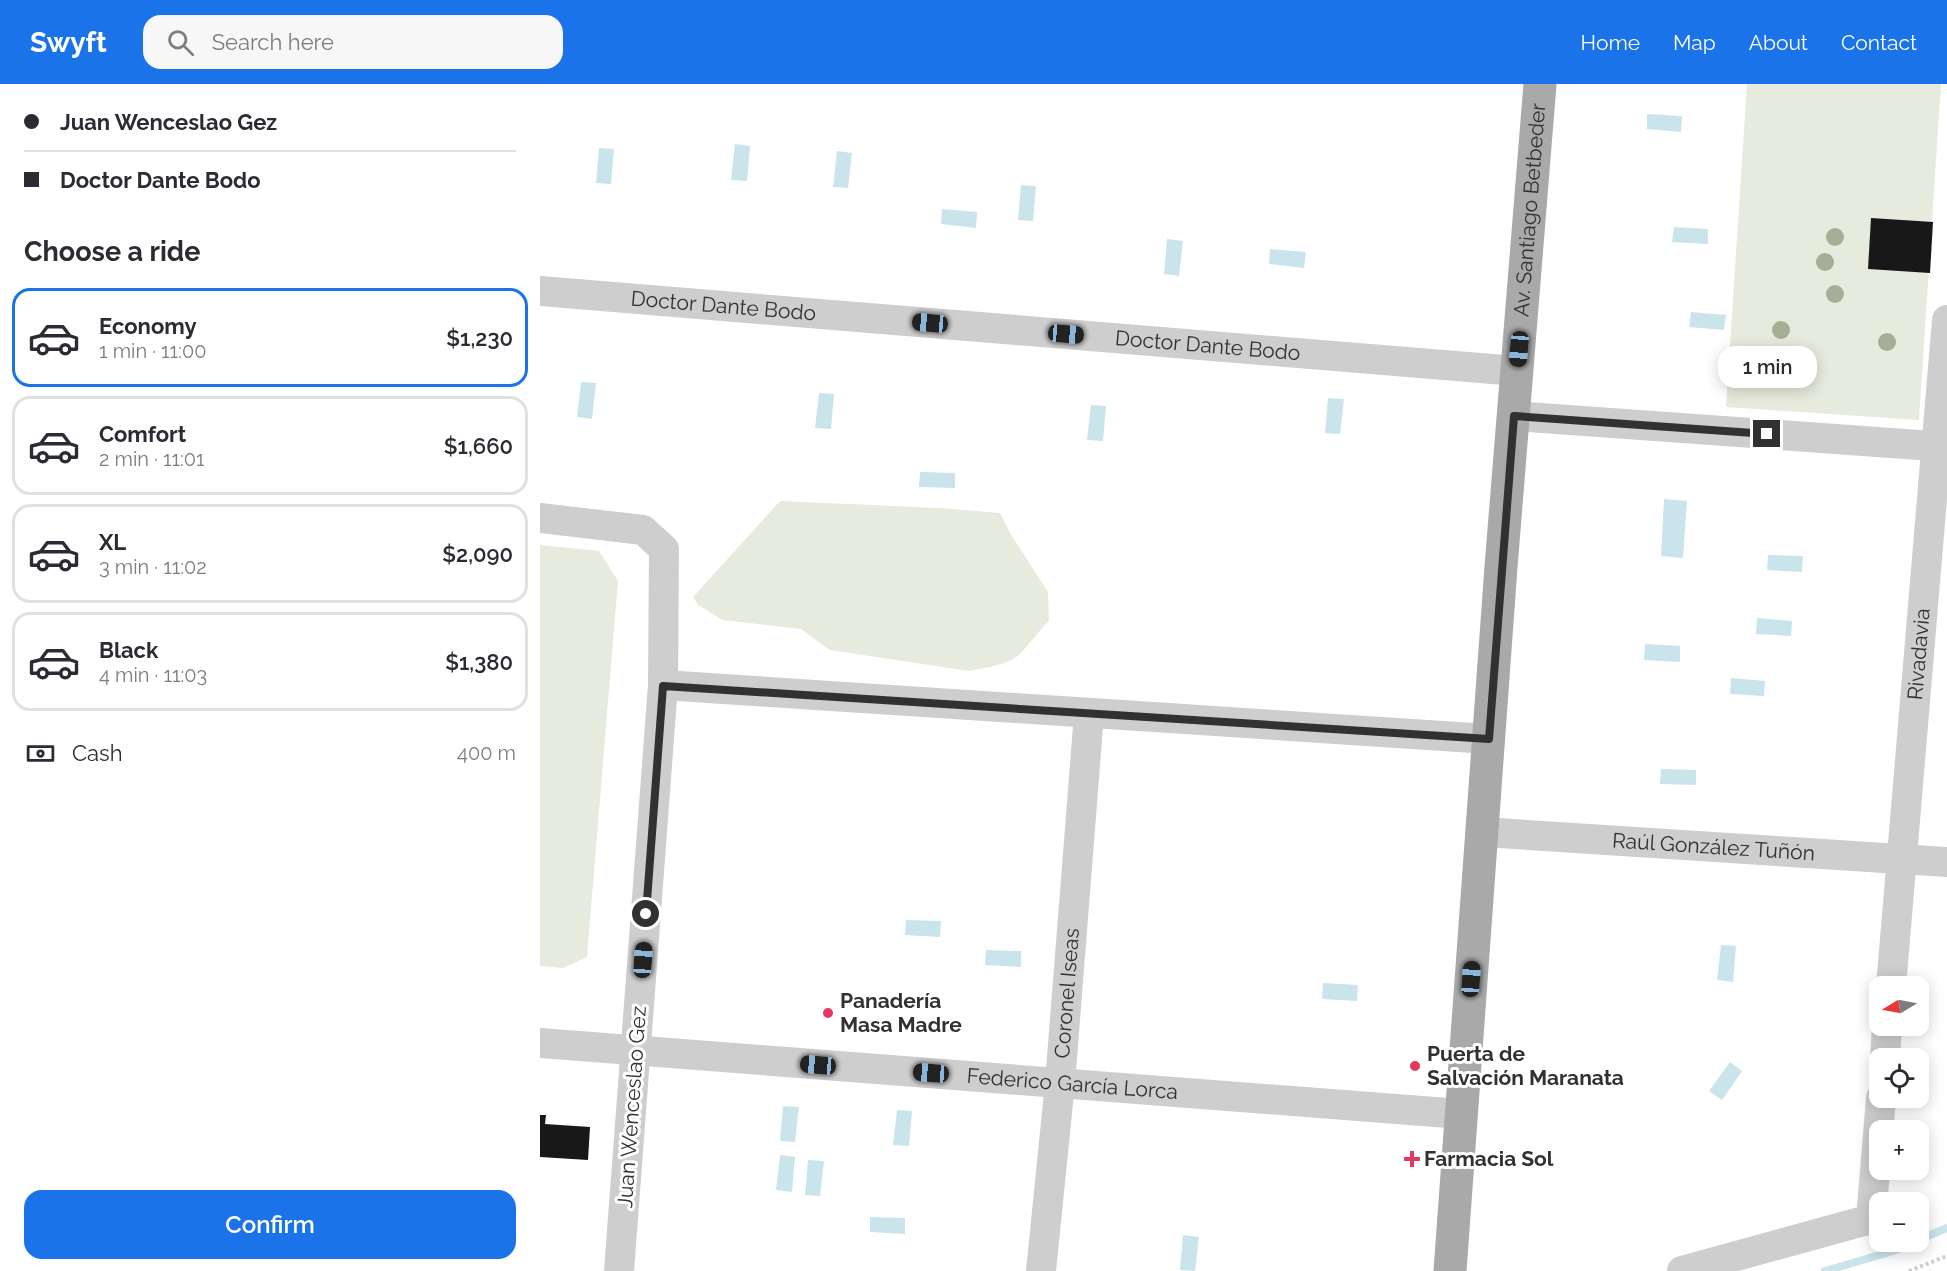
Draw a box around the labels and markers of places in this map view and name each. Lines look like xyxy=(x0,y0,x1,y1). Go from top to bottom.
place label: Panadería Masa Madre xyxy=(840,988,962,1037)
marker: Panadería Masa Madre xyxy=(821,1006,835,1020)
place label: Puerta de Salvación Maranata xyxy=(1427,1041,1624,1090)
marker: Puerta de Salvación Maranata xyxy=(1408,1059,1422,1073)
place label: Farmacia Sol xyxy=(1424,1146,1554,1171)
marker: Farmacia Sol xyxy=(1405,1152,1419,1166)

